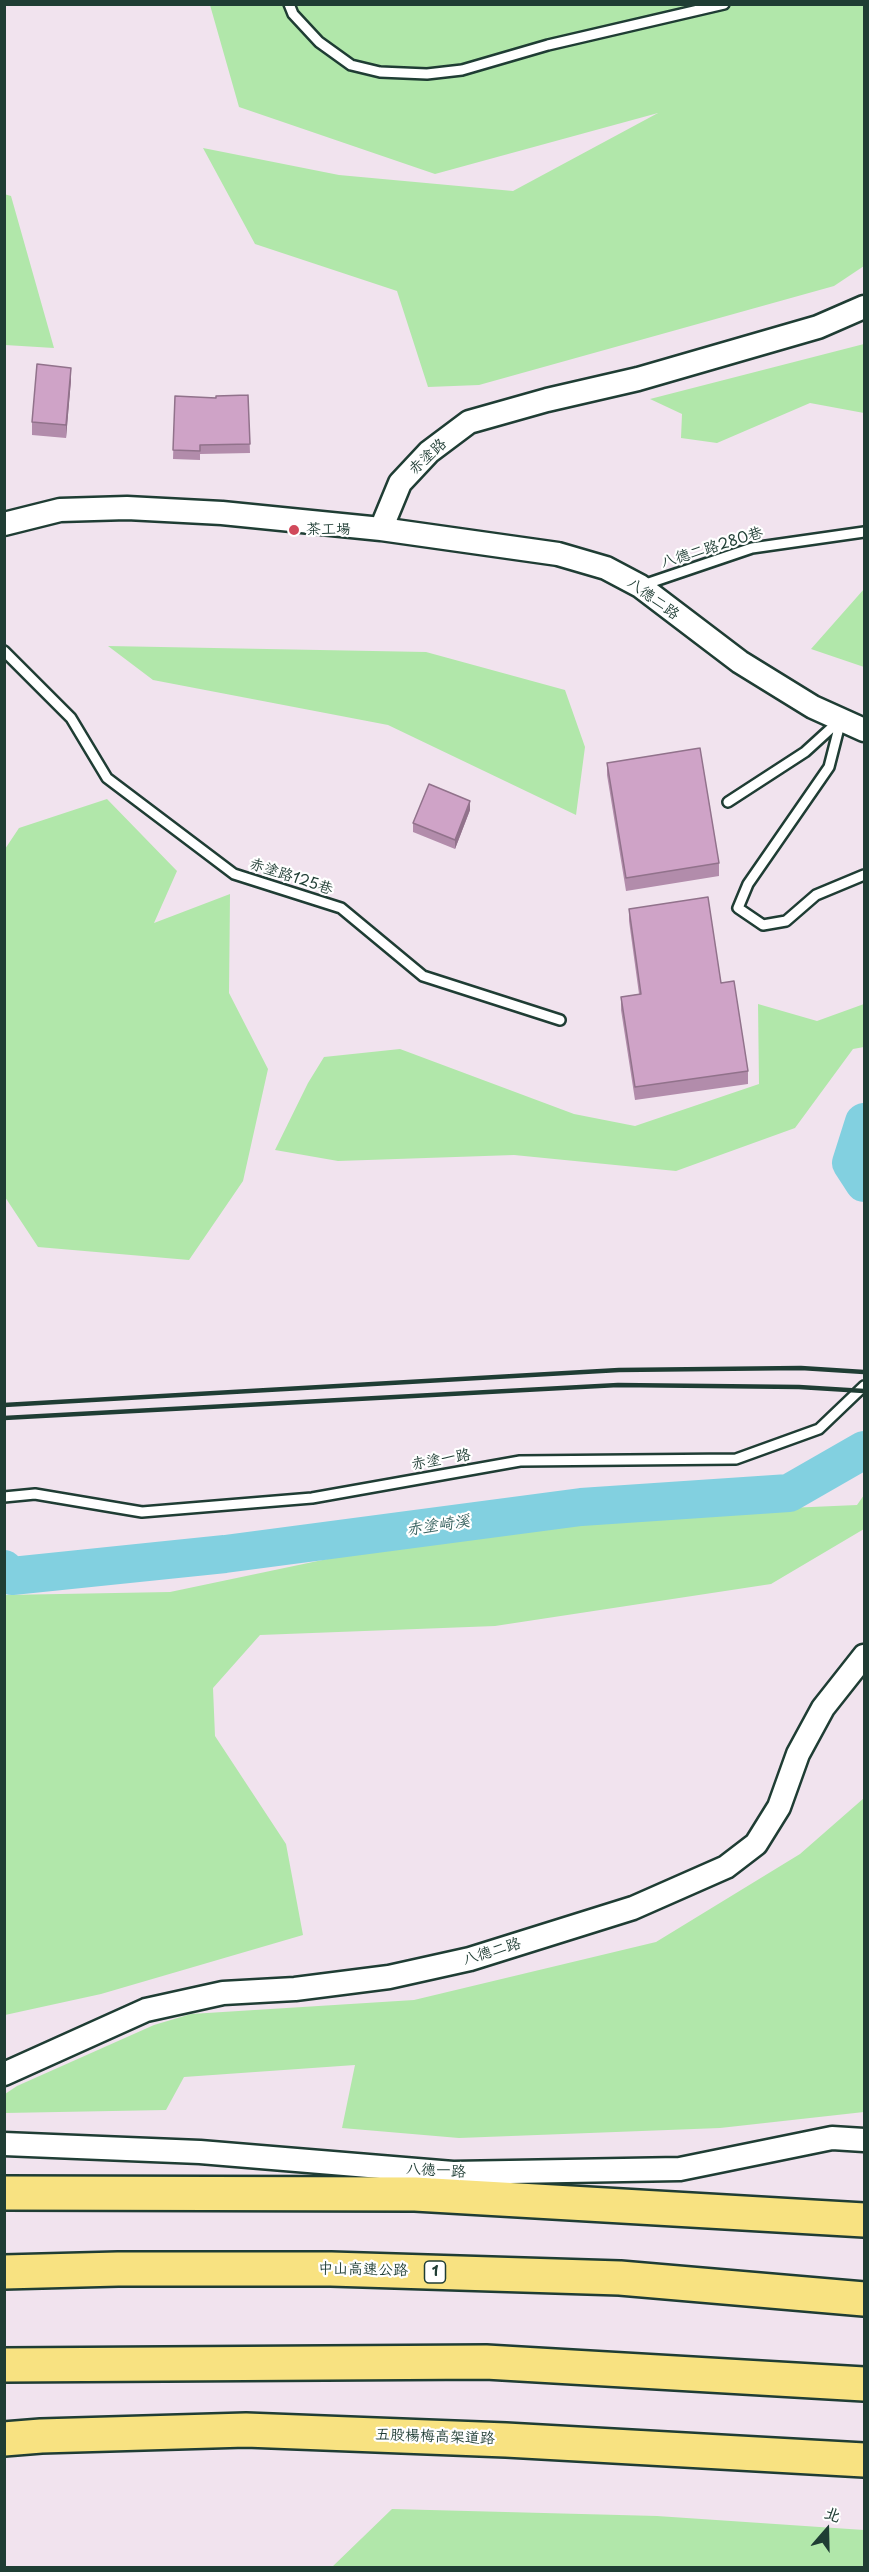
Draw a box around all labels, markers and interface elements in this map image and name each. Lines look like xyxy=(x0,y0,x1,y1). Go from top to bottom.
street label: 赤塗路 xyxy=(405,435,451,479)
place label: 茶工場 xyxy=(306,521,351,539)
marker: 茶工場 xyxy=(287,523,301,537)
street label: 八德二路280巷 xyxy=(659,524,765,572)
street label: 八德二路 xyxy=(623,574,683,624)
street label: 赤塗路125巷 xyxy=(247,855,335,899)
street label: 赤塗一路 xyxy=(410,1446,472,1474)
water label: 赤塗崎溪 xyxy=(405,1512,471,1540)
street label: 八德二路 xyxy=(461,1935,523,1969)
street label: 八德一路 xyxy=(406,2160,466,2182)
street label: 中山高速公路 xyxy=(318,2260,408,2280)
road number: 1 xyxy=(424,2261,446,2283)
street label: 五股楊梅高架道路 xyxy=(375,2426,495,2448)
text: 北 xyxy=(822,2499,845,2527)
north arrow xyxy=(797,2500,857,2560)

